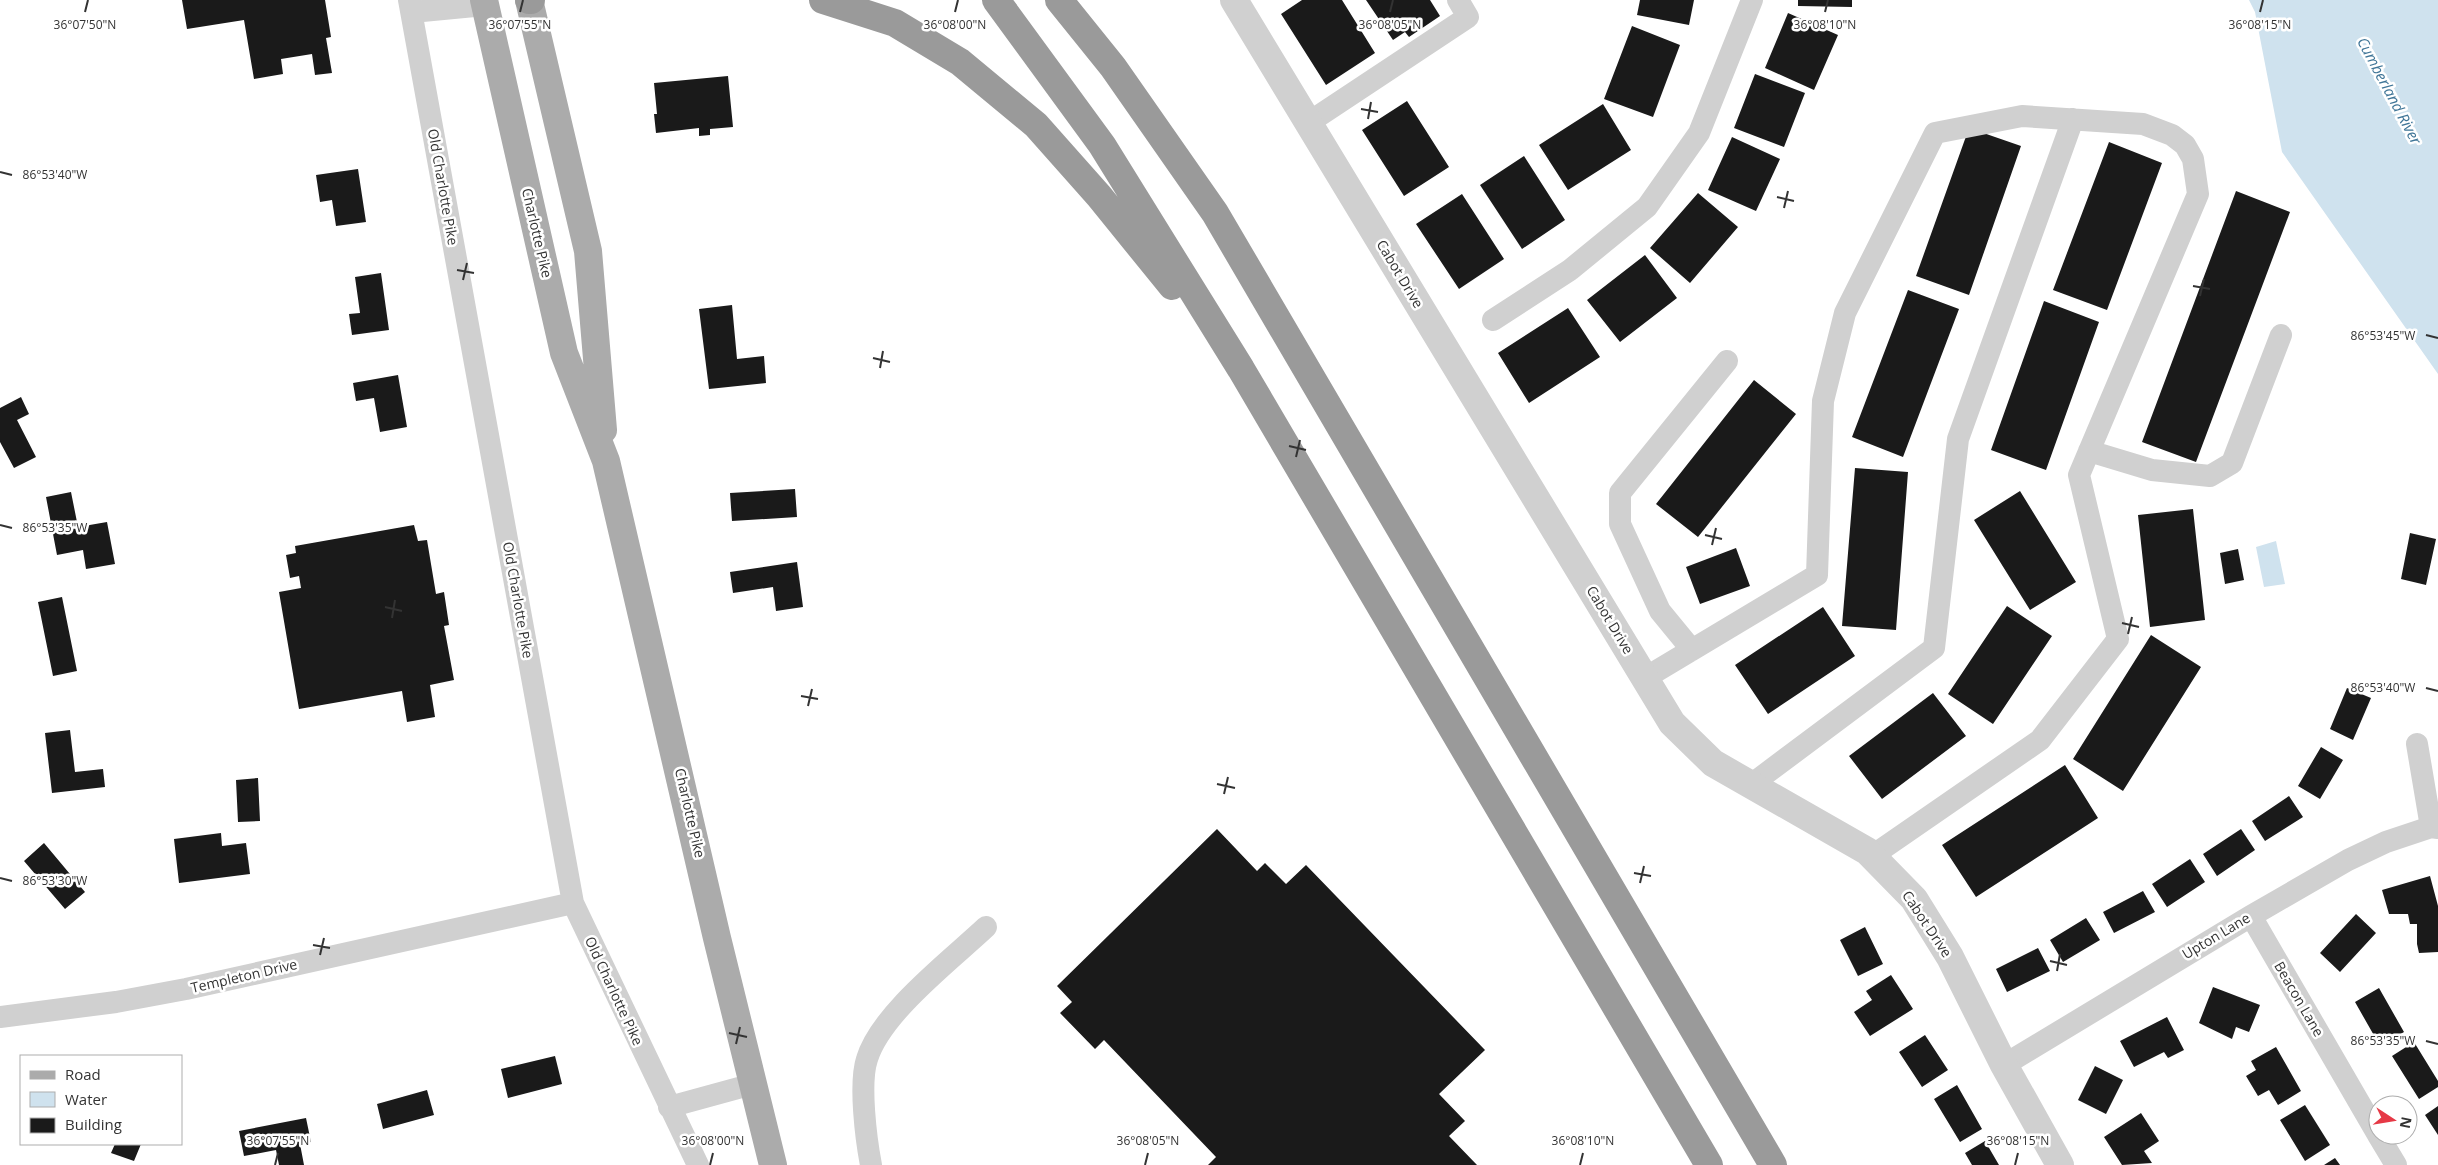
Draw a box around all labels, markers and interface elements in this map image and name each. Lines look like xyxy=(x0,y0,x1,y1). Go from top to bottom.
text: 36°07'50"N xyxy=(54,16,116,33)
text: 36°07'55"N xyxy=(489,16,551,33)
text: 36°08'00"N xyxy=(924,16,986,33)
text: 36°08'05"N xyxy=(1359,16,1421,33)
text: 36°08'10"N xyxy=(1794,16,1856,33)
text: 36°08'15"N xyxy=(2229,16,2291,33)
water label: Cumberland River xyxy=(2353,33,2427,149)
street label: Old Charlotte Pike xyxy=(424,127,463,247)
text: 86°53'40"W xyxy=(23,166,87,183)
street label: Charlotte Pike xyxy=(518,186,557,280)
street label: Cabot Drive xyxy=(1373,236,1428,312)
text: 86°53'45"W xyxy=(2351,327,2415,344)
text: 86°53'35"W xyxy=(23,519,87,536)
street label: Old Charlotte Pike xyxy=(499,540,538,660)
street label: Cabot Drive xyxy=(1583,582,1638,658)
text: 86°53'40"W xyxy=(2351,679,2415,696)
street label: Charlotte Pike xyxy=(671,766,710,860)
text: 86°53'30"W xyxy=(23,872,87,889)
street label: Cabot Drive xyxy=(1898,887,1957,961)
street label: Upton Lane xyxy=(2178,908,2253,963)
street label: Old Charlotte Pike xyxy=(581,933,648,1048)
street label: Templeton Drive xyxy=(189,954,299,997)
street label: Beacon Lane xyxy=(2270,958,2329,1040)
text: 86°53'35"W xyxy=(2351,1032,2415,1049)
legend xyxy=(20,1055,182,1145)
text: Road xyxy=(65,1064,101,1084)
text: Water xyxy=(65,1089,107,1109)
north arrow xyxy=(2368,1095,2418,1145)
text: Building xyxy=(65,1114,122,1134)
text: N xyxy=(2396,1115,2417,1130)
text: 36°07'55"N xyxy=(247,1132,309,1149)
text: 36°08'00"N xyxy=(682,1132,744,1149)
text: 36°08'05"N xyxy=(1117,1132,1179,1149)
text: 36°08'10"N xyxy=(1552,1132,1614,1149)
text: 36°08'15"N xyxy=(1987,1132,2049,1149)

